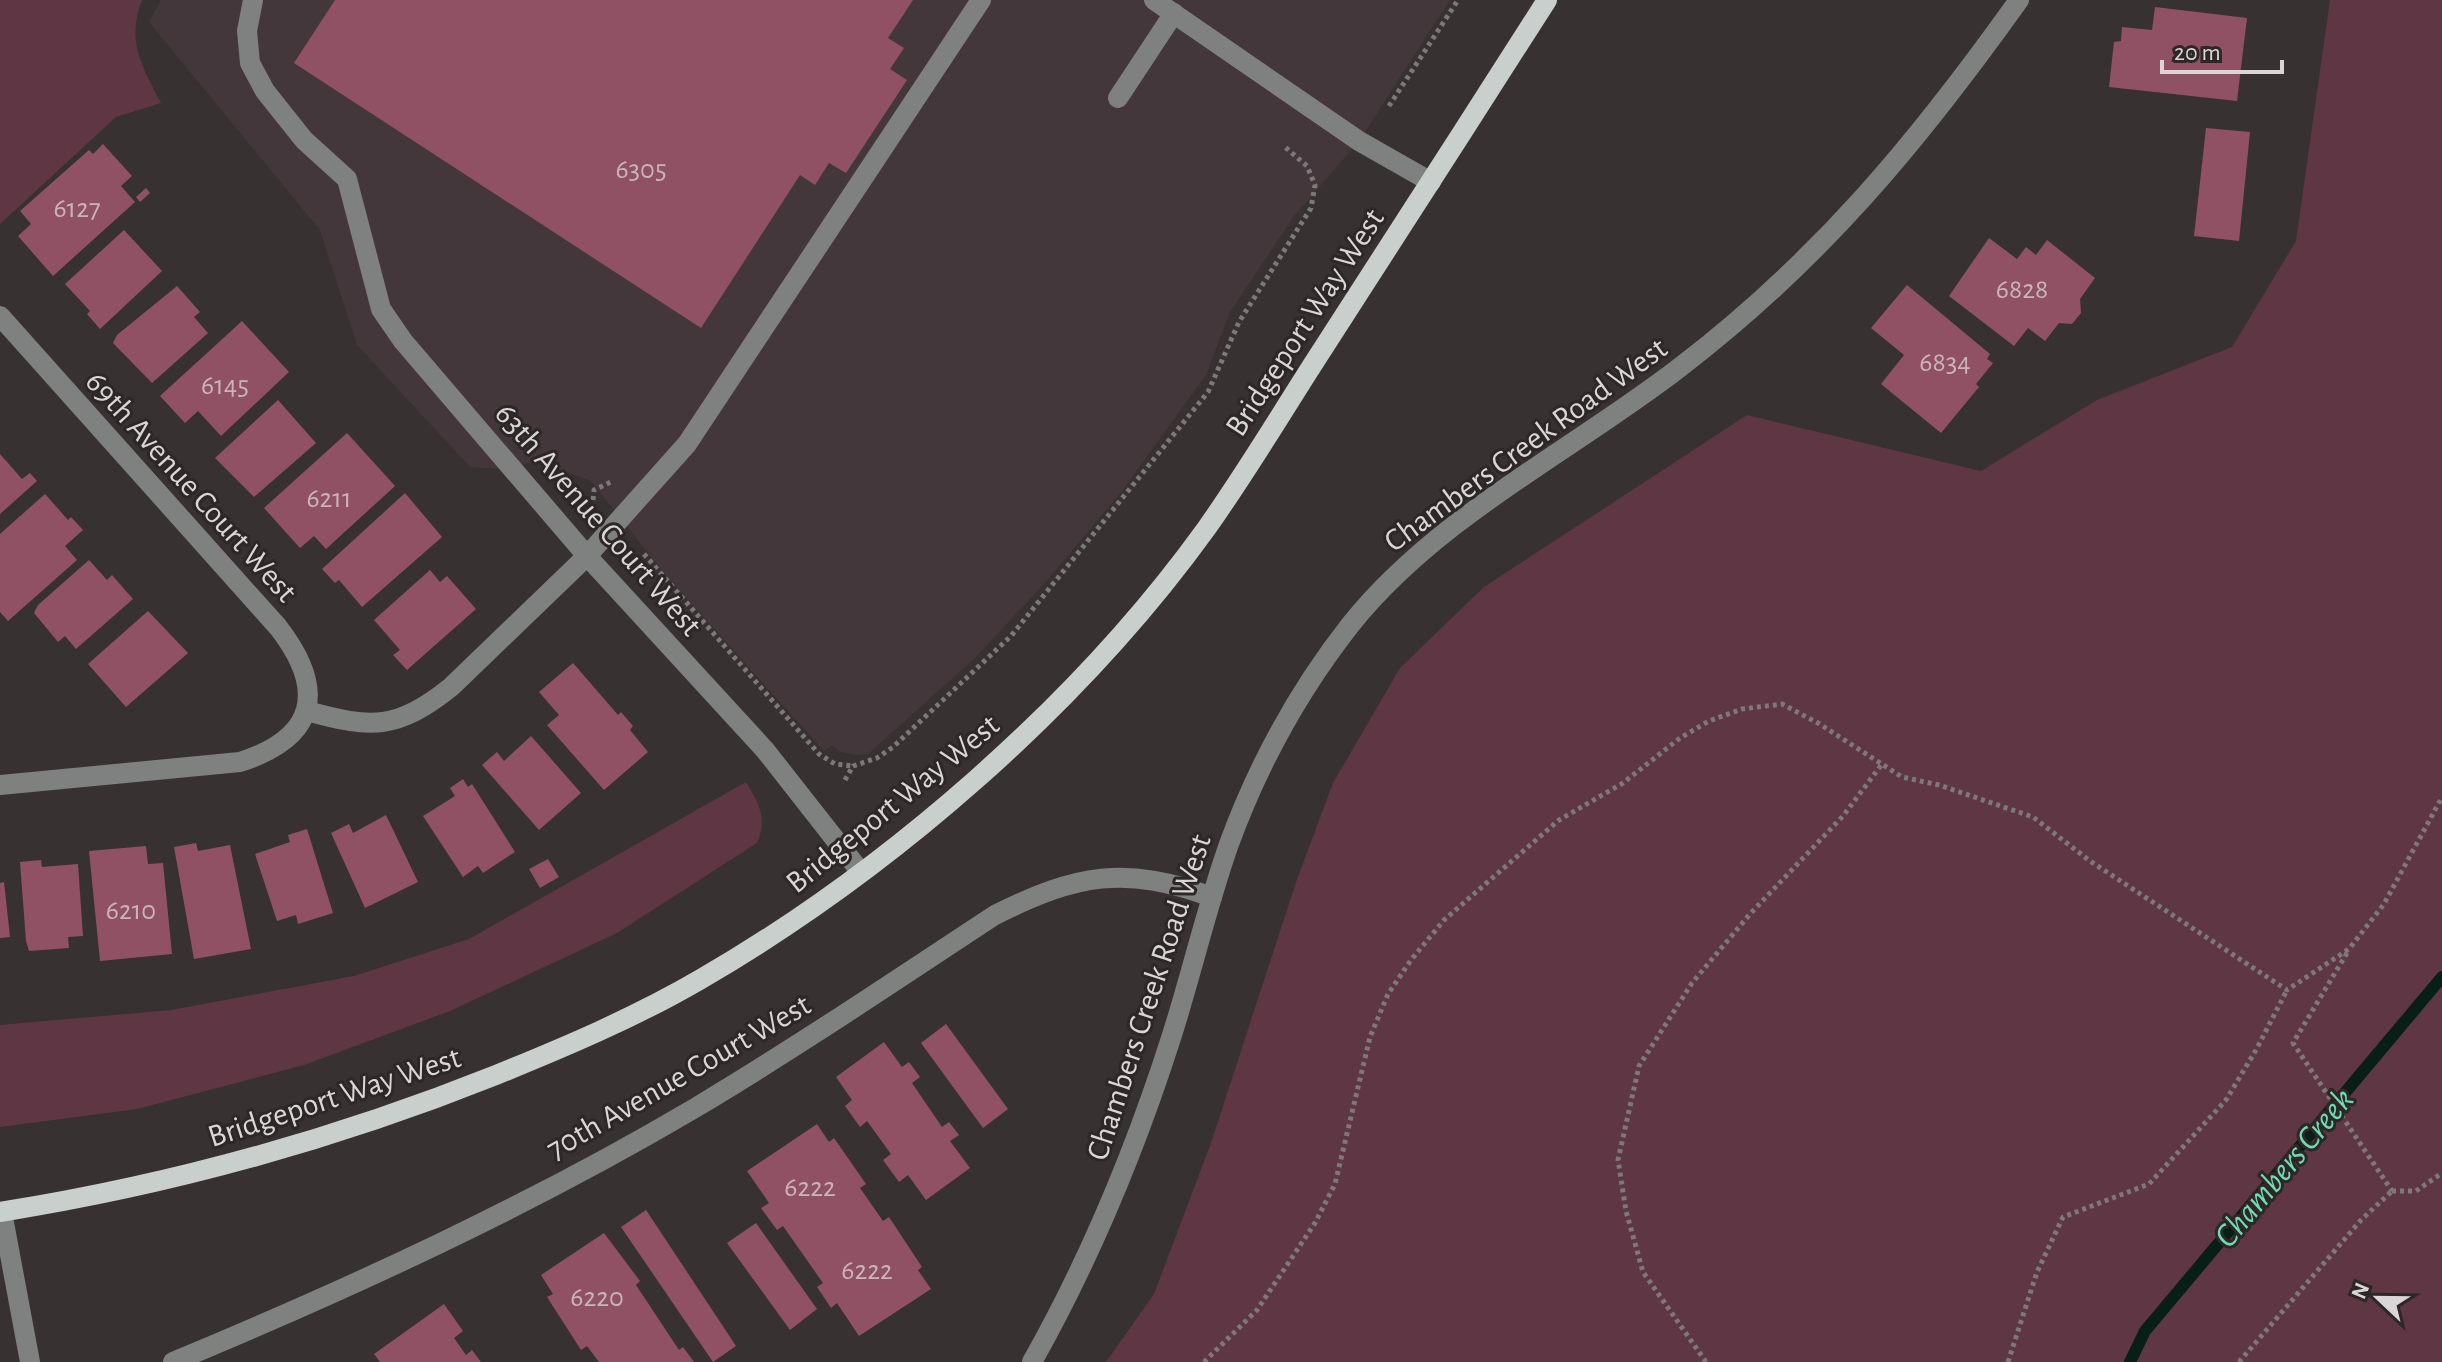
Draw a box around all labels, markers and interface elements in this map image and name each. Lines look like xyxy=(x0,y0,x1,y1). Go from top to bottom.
scale bar xyxy=(2162,24,2282,74)
text: 20 m xyxy=(2174,41,2221,65)
house number: 6305 xyxy=(615,156,667,184)
house number: 6127 xyxy=(53,195,101,223)
street label: Bridgeport Way West xyxy=(1220,203,1390,442)
house number: 6828 xyxy=(1996,276,2048,304)
street label: Chambers Creek Road West xyxy=(1378,332,1673,558)
house number: 6834 xyxy=(1919,349,1971,377)
street label: 69th Avenue Court West xyxy=(80,365,303,608)
house number: 6145 xyxy=(201,372,249,400)
street label: 63th Avenue Court West xyxy=(489,397,708,642)
house number: 6211 xyxy=(306,485,352,513)
street label: Bridgeport Way West xyxy=(780,708,1005,899)
street label: Chambers Creek Road West xyxy=(1081,830,1217,1164)
house number: 6210 xyxy=(106,897,156,925)
street label: 70th Avenue Court West xyxy=(541,988,816,1165)
street label: Bridgeport Way West xyxy=(204,1041,465,1153)
water label: Chambers Creek xyxy=(2209,1082,2360,1254)
house number: 6222 xyxy=(784,1174,836,1202)
house number: 6222 xyxy=(841,1257,893,1285)
north arrow xyxy=(2338,1258,2418,1338)
text: N xyxy=(2347,1280,2373,1302)
house number: 6220 xyxy=(570,1284,624,1312)

